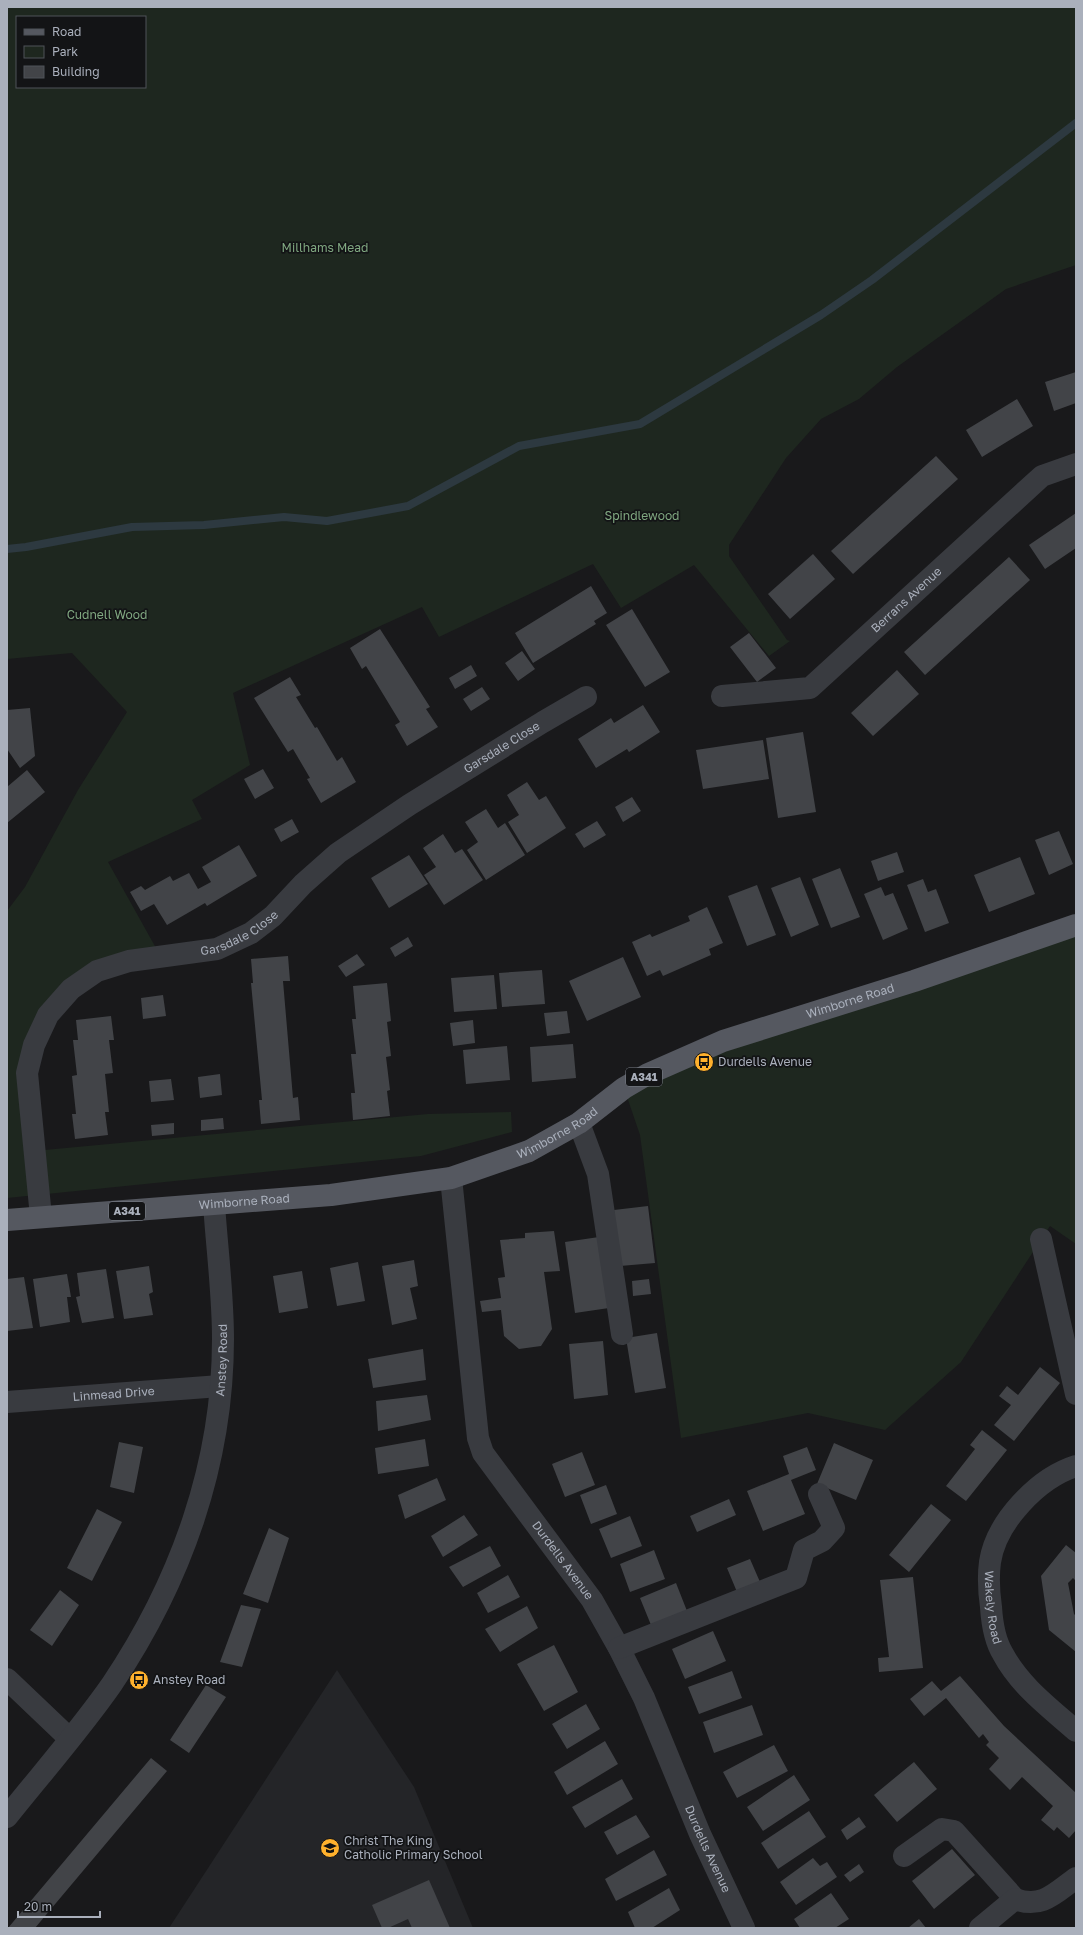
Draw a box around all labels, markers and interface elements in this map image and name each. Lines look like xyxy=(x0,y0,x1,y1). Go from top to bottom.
legend xyxy=(16,16,146,88)
text: Road xyxy=(52,24,81,39)
text: Park xyxy=(52,44,78,59)
text: Building xyxy=(52,64,100,79)
park label: Millhams Mead xyxy=(282,240,368,255)
park label: Spindlewood xyxy=(605,508,679,523)
street label: Berrans Avenue xyxy=(868,564,944,635)
park label: Cudnell Wood xyxy=(67,607,147,622)
street label: Garsdale Close xyxy=(461,718,542,776)
street label: Garsdale Close xyxy=(199,907,281,958)
street label: Wimborne Road xyxy=(804,980,896,1021)
bus stop icon: Durdells Avenue xyxy=(693,1051,715,1073)
place label: Durdells Avenue xyxy=(718,1054,812,1069)
road number: A341 xyxy=(626,1068,662,1086)
street label: Wimborne Road xyxy=(515,1103,600,1162)
street label: Wimborne Road xyxy=(198,1190,290,1212)
road number: A341 xyxy=(109,1202,145,1220)
street label: Anstey Road xyxy=(212,1324,230,1397)
street label: Linmead Drive xyxy=(72,1383,155,1404)
street label: Durdells Avenue xyxy=(529,1518,597,1602)
street label: Wakely Road xyxy=(982,1570,1006,1646)
bus stop icon: Anstey Road xyxy=(128,1669,150,1691)
place label: Anstey Road xyxy=(153,1672,225,1687)
street label: Durdells Avenue xyxy=(682,1803,734,1895)
place label: Christ The King Catholic Primary School xyxy=(344,1833,483,1862)
school or university icon: Christ The King Catholic Primary School xyxy=(319,1837,341,1859)
scale bar xyxy=(18,1893,100,1919)
text: 20 m xyxy=(24,1899,52,1914)

